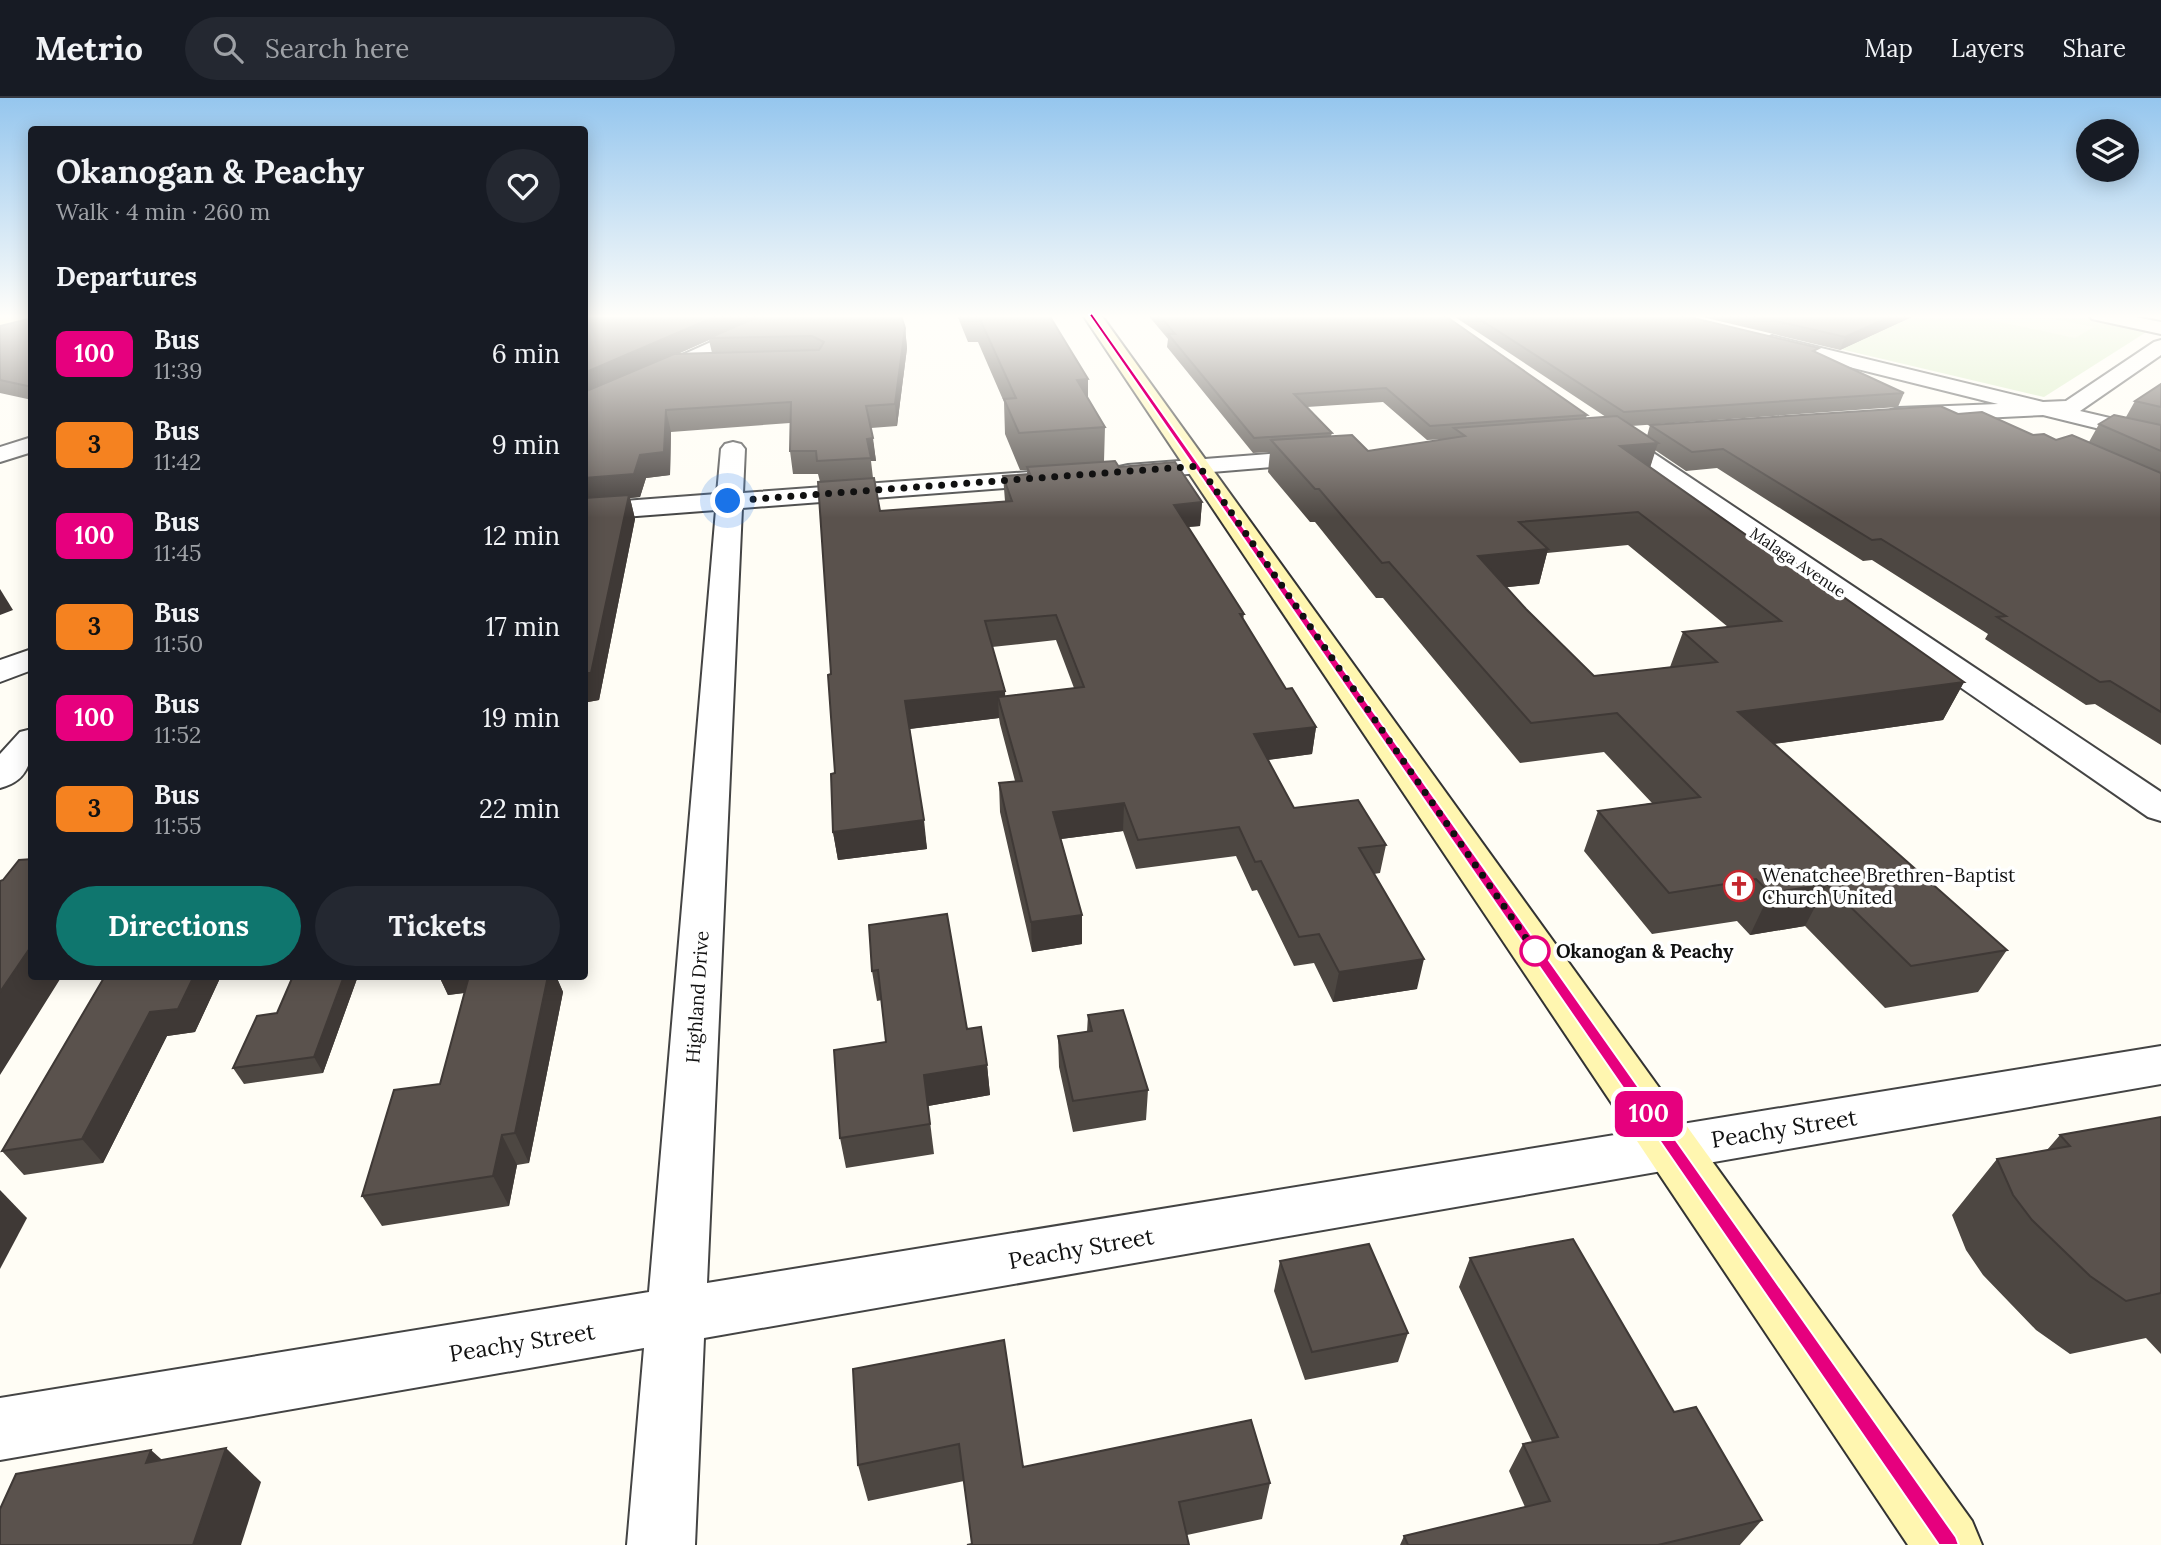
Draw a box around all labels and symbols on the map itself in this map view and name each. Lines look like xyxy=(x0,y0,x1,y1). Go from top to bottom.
your location xyxy=(710,483,745,518)
street label: Malaga Avenue xyxy=(1746,523,1850,602)
place label: Wenatchee Brethren-Baptist Church United xyxy=(1762,863,2016,909)
church icon: Wenatchee Brethren-Baptist Church United xyxy=(1722,869,1756,903)
street label: Highland Drive xyxy=(680,930,714,1064)
marker: Okanogan & Peachy xyxy=(1520,936,1550,966)
place label: Okanogan & Peachy xyxy=(1556,939,1734,963)
line badge: 100 xyxy=(1609,1091,1689,1137)
street label: Peachy Street xyxy=(1709,1102,1859,1154)
street label: Peachy Street xyxy=(1006,1221,1156,1275)
street label: Peachy Street xyxy=(447,1316,597,1368)

